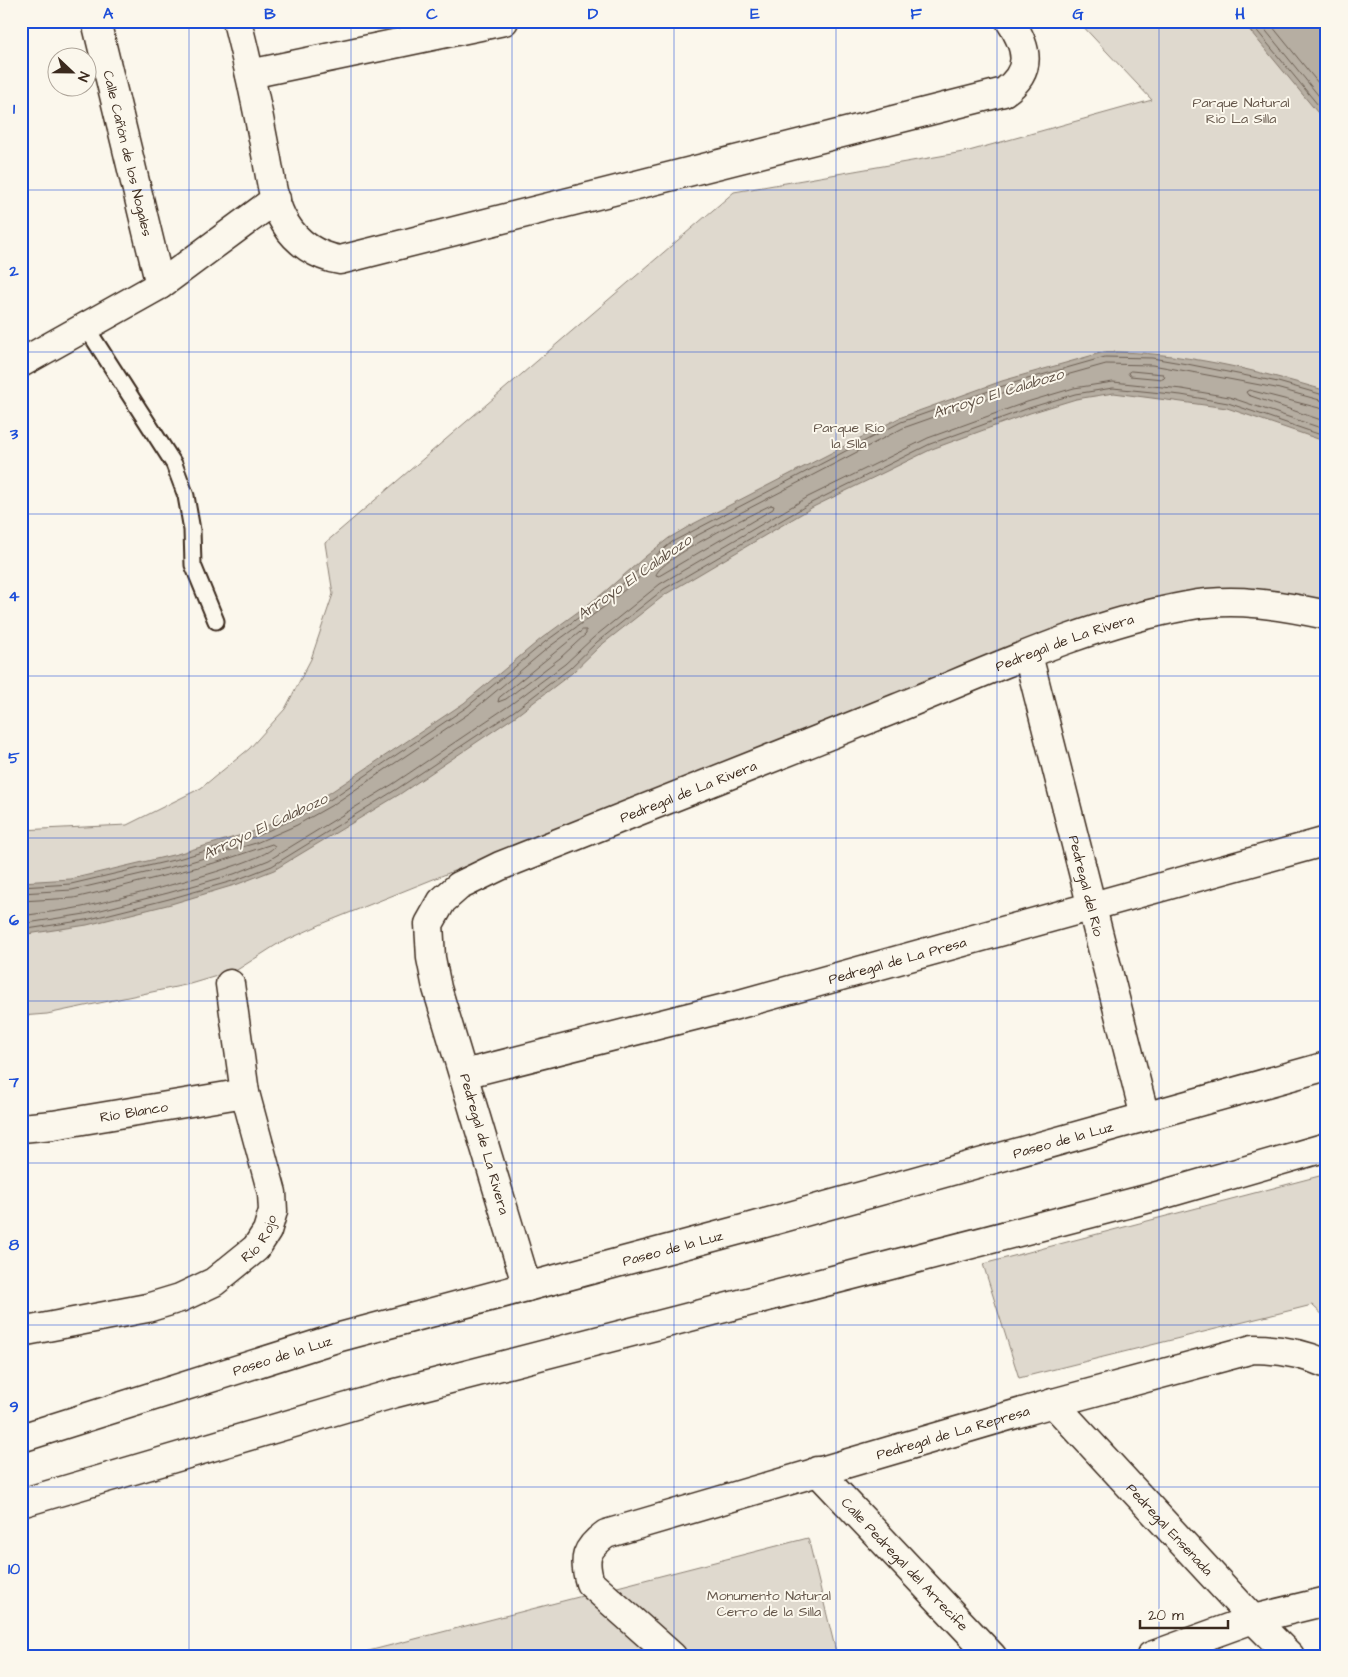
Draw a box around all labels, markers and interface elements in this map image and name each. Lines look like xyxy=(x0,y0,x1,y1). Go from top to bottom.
text: A xyxy=(103,3,114,25)
text: B xyxy=(264,3,276,25)
text: C xyxy=(426,3,438,25)
text: D xyxy=(588,3,599,25)
text: E xyxy=(750,3,760,25)
text: F xyxy=(910,3,922,25)
text: G xyxy=(1072,3,1084,25)
text: H xyxy=(1235,3,1245,25)
north arrow xyxy=(48,48,98,98)
street label: Calle Cañón de los Nogales xyxy=(97,68,157,238)
text: N xyxy=(72,69,94,85)
park label: Parque Natural Rio La Silla xyxy=(1193,93,1289,129)
text: 1 xyxy=(13,98,16,120)
text: 2 xyxy=(8,260,19,282)
water label: Arroyo El Calabozo xyxy=(930,363,1068,424)
park label: Parque Río la Slla xyxy=(813,418,885,454)
text: 3 xyxy=(9,423,19,445)
water label: Arroyo El Calabozo xyxy=(573,529,698,626)
text: 4 xyxy=(9,585,20,607)
street label: Pedregal de La Rivera xyxy=(993,610,1136,677)
text: 5 xyxy=(8,747,20,769)
street label: Pedregal de La Rivera xyxy=(617,756,760,828)
water label: Arroyo El Calabozo xyxy=(199,788,333,866)
street label: Pedregal del Río xyxy=(1063,833,1108,939)
text: 6 xyxy=(9,909,19,931)
street label: Pedregal de La Presa xyxy=(826,933,969,990)
text: 7 xyxy=(8,1071,19,1093)
street label: Pedregal de La Rivera xyxy=(454,1071,514,1217)
street label: Río Blanco xyxy=(98,1097,170,1128)
street label: Paseo de la Luz xyxy=(1011,1117,1116,1164)
street label: Río Rojo xyxy=(237,1213,282,1267)
street label: Paseo de la Luz xyxy=(620,1226,725,1272)
text: 8 xyxy=(9,1234,20,1256)
street label: Paseo de la Luz xyxy=(230,1331,335,1381)
text: 9 xyxy=(9,1396,19,1418)
street label: Pedregal de La Represa xyxy=(874,1401,1032,1465)
street label: Pedregal Ensenada xyxy=(1121,1479,1217,1581)
street label: Calle Pedregal del Arrecife xyxy=(836,1493,973,1636)
text: 10 xyxy=(8,1558,20,1580)
park label: Monumento Natural Cerro de la Silla xyxy=(707,1586,831,1622)
scale bar xyxy=(1140,1597,1228,1629)
text: 20 m xyxy=(1148,1605,1184,1626)

